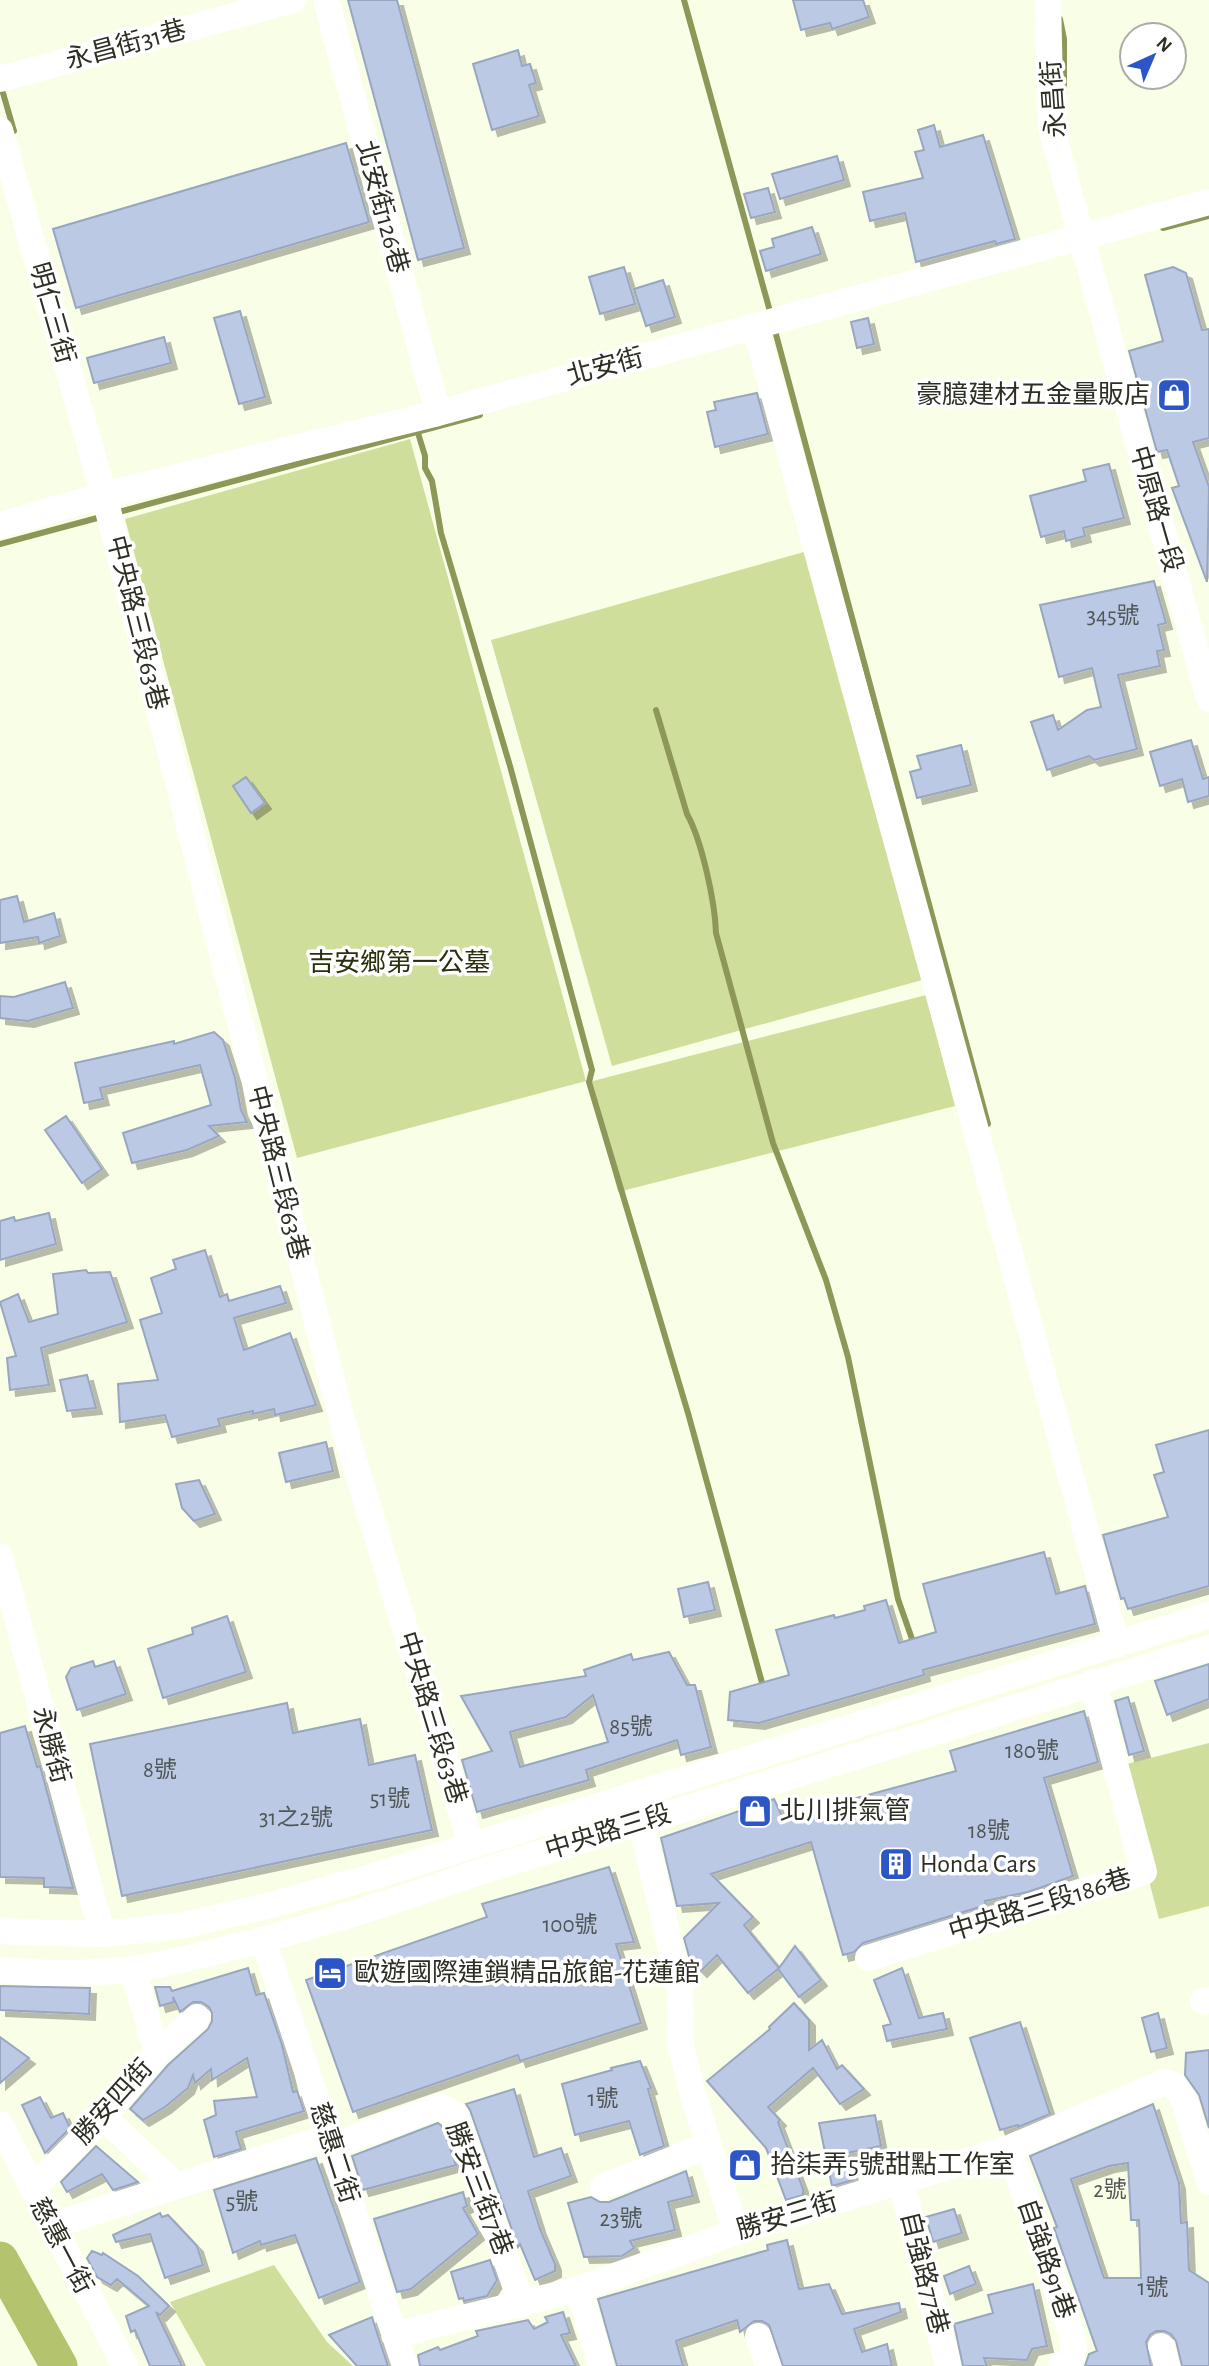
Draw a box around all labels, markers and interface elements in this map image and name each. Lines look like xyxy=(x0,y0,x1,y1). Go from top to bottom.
street label: 永昌街31巷 xyxy=(63,15,189,74)
north arrow xyxy=(1118,21,1188,91)
text: N xyxy=(1152,33,1175,56)
street label: 永昌街 xyxy=(1037,59,1070,139)
street label: 北安街126巷 xyxy=(352,137,413,277)
street label: 明仁三街 xyxy=(25,259,80,367)
street label: 北安街 xyxy=(564,343,646,390)
shop icon: 豪臆建材五金量販店 xyxy=(1155,376,1193,414)
place label: 豪臆建材五金量販店 xyxy=(916,380,1150,408)
street label: 中原路一段 xyxy=(1126,442,1188,575)
street label: 中央路三段63巷 xyxy=(103,533,173,713)
house number: 345號 xyxy=(1086,603,1140,628)
park label: 吉安鄉第一公墓 xyxy=(308,948,490,976)
street label: 中央路三段63巷 xyxy=(244,1083,314,1263)
street label: 中央路三段63巷 xyxy=(393,1628,473,1807)
street label: 永勝街 xyxy=(28,1704,75,1786)
house number: 85號 xyxy=(609,1714,653,1739)
house number: 180號 xyxy=(1005,1738,1059,1763)
house number: 8號 xyxy=(143,1757,177,1782)
house number: 51號 xyxy=(370,1786,410,1811)
shop icon: 北川排氣管 xyxy=(736,1792,774,1830)
place label: 北川排氣管 xyxy=(780,1796,910,1824)
street label: 中央路三段 xyxy=(541,1799,674,1863)
house number: 31之2號 xyxy=(259,1805,333,1830)
house number: 18號 xyxy=(968,1818,1010,1843)
building icon: Honda Cars xyxy=(877,1845,915,1883)
place label: Honda Cars xyxy=(920,1851,1036,1877)
street label: 中央路三段186巷 xyxy=(945,1863,1134,1945)
house number: 100號 xyxy=(542,1912,598,1937)
hotel icon: 歐遊國際連鎖精品旅館-花蓮館 xyxy=(311,1954,349,1992)
place label: 歐遊國際連鎖精品旅館-花蓮館 xyxy=(354,1958,700,1986)
street label: 勝安四街 xyxy=(68,2054,157,2149)
house number: 1號 xyxy=(588,2086,618,2111)
street label: 慈惠二街 xyxy=(306,2099,363,2206)
street label: 勝安三街7巷 xyxy=(442,2118,517,2259)
shop icon: 拾柒弄5號甜點工作室 xyxy=(726,2146,764,2184)
place label: 拾柒弄5號甜點工作室 xyxy=(770,2150,1015,2178)
house number: 2號 xyxy=(1093,2177,1127,2202)
street label: 勝安三街 xyxy=(733,2187,841,2244)
house number: 5號 xyxy=(226,2189,258,2214)
street label: 慈惠一街 xyxy=(25,2194,98,2298)
street label: 自強路91巷 xyxy=(1013,2195,1080,2322)
house number: 23號 xyxy=(600,2206,642,2231)
street label: 自強路77巷 xyxy=(896,2209,953,2337)
house number: 1號 xyxy=(1138,2275,1168,2300)

